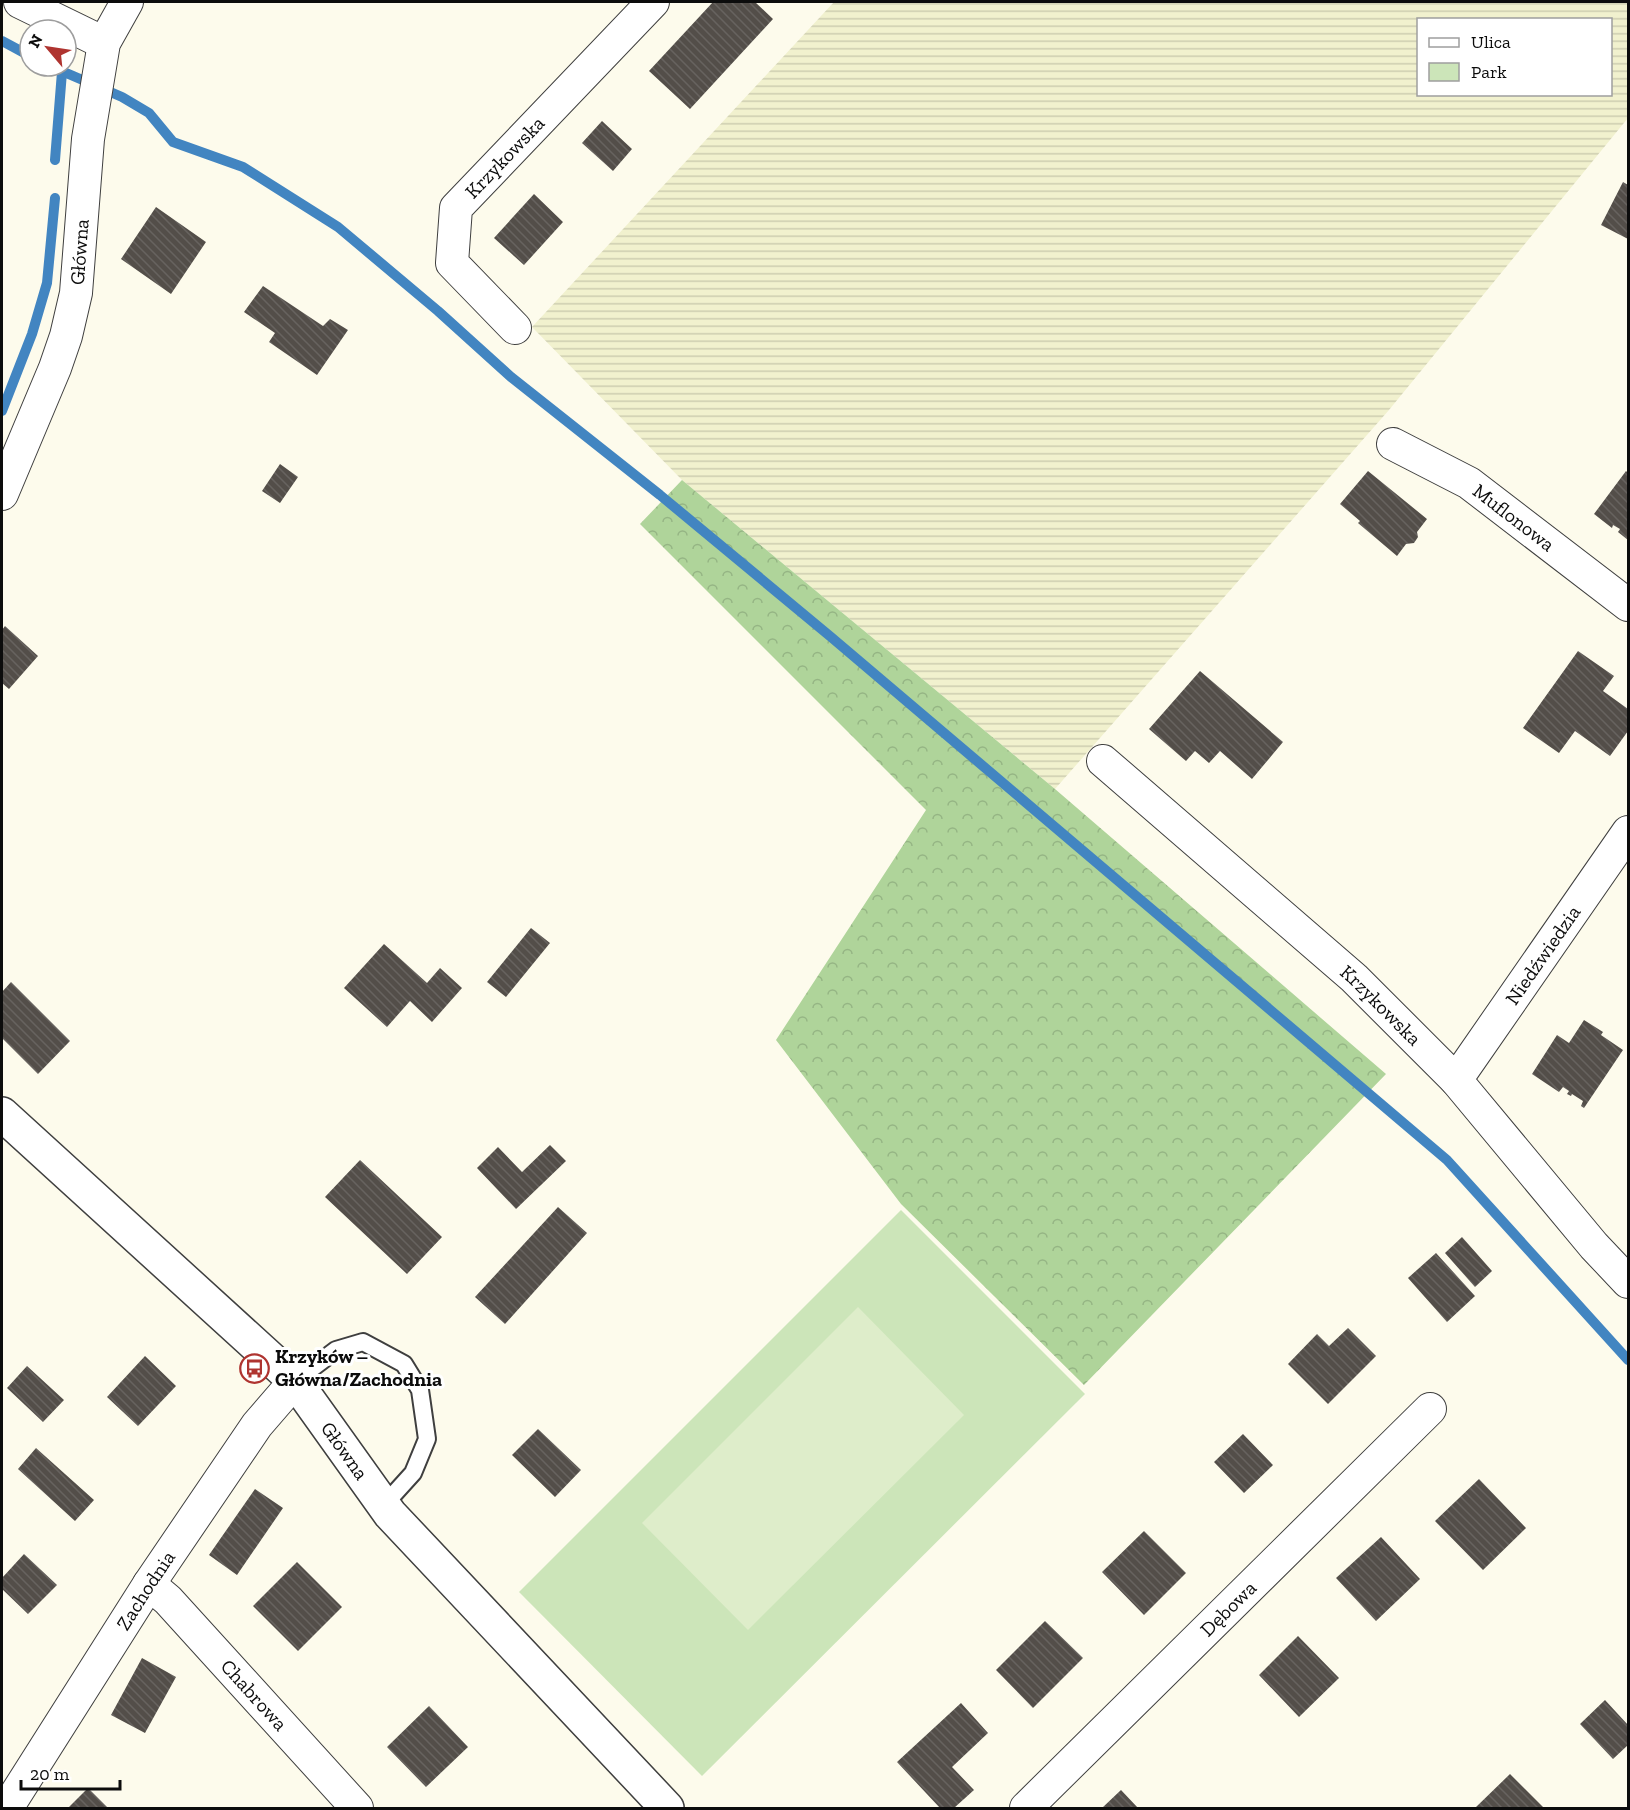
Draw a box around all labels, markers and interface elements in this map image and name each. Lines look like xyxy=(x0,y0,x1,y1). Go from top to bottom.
north arrow xyxy=(18,18,78,78)
legend xyxy=(1417,18,1612,96)
text: N xyxy=(24,31,47,51)
text: Ulica xyxy=(1471,31,1511,53)
text: Park xyxy=(1471,61,1507,83)
street label: Krzykowska xyxy=(460,111,550,203)
street label: Główna xyxy=(65,218,94,286)
street label: Muflonowa xyxy=(1468,478,1560,557)
street label: Niedźwiedzia xyxy=(1500,901,1586,1009)
street label: Krzykowska xyxy=(1336,960,1427,1051)
place label: Krzyków – Główna/Zachodnia xyxy=(275,1344,442,1391)
bus stop icon: Krzyków – Główna/Zachodnia xyxy=(238,1352,270,1384)
street label: Główna xyxy=(316,1417,374,1485)
street label: Zachodnia xyxy=(111,1546,180,1634)
street label: Dębowa xyxy=(1195,1575,1261,1641)
street label: Chabrowa xyxy=(216,1654,293,1736)
scale bar xyxy=(21,1753,120,1791)
text: 20 m xyxy=(30,1763,70,1785)

